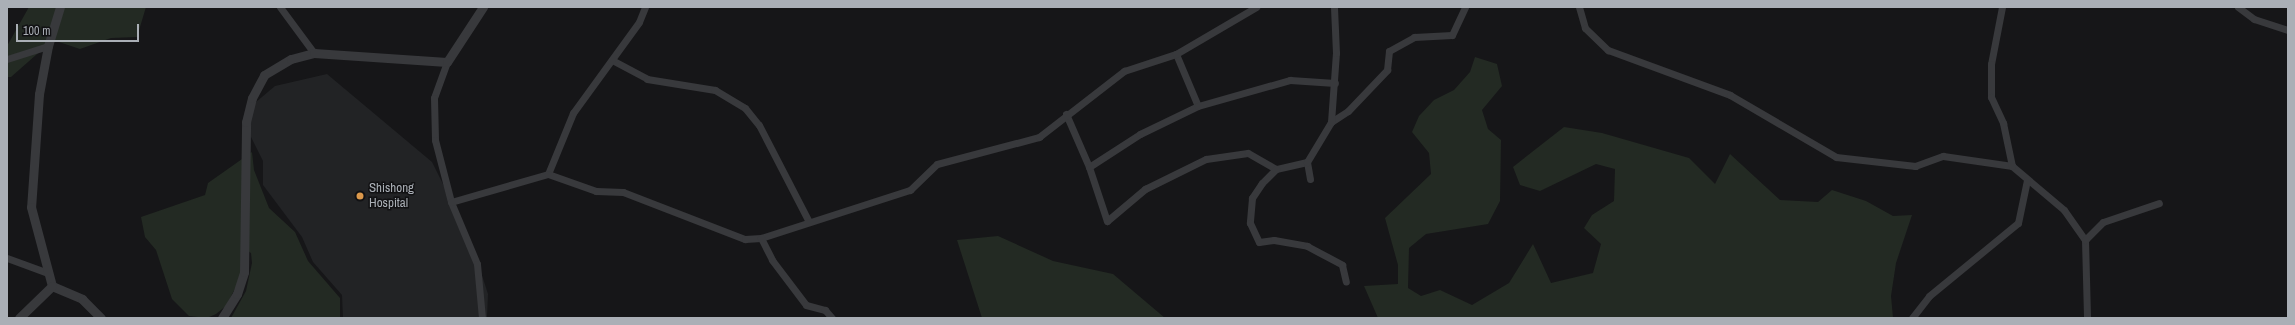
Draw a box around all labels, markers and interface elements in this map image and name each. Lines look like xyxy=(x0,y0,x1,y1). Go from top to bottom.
scale bar xyxy=(18,16,141,42)
text: 100 m xyxy=(23,23,50,39)
place label: Shishong Hospital xyxy=(369,181,414,212)
marker: Shishong Hospital xyxy=(354,190,366,202)

